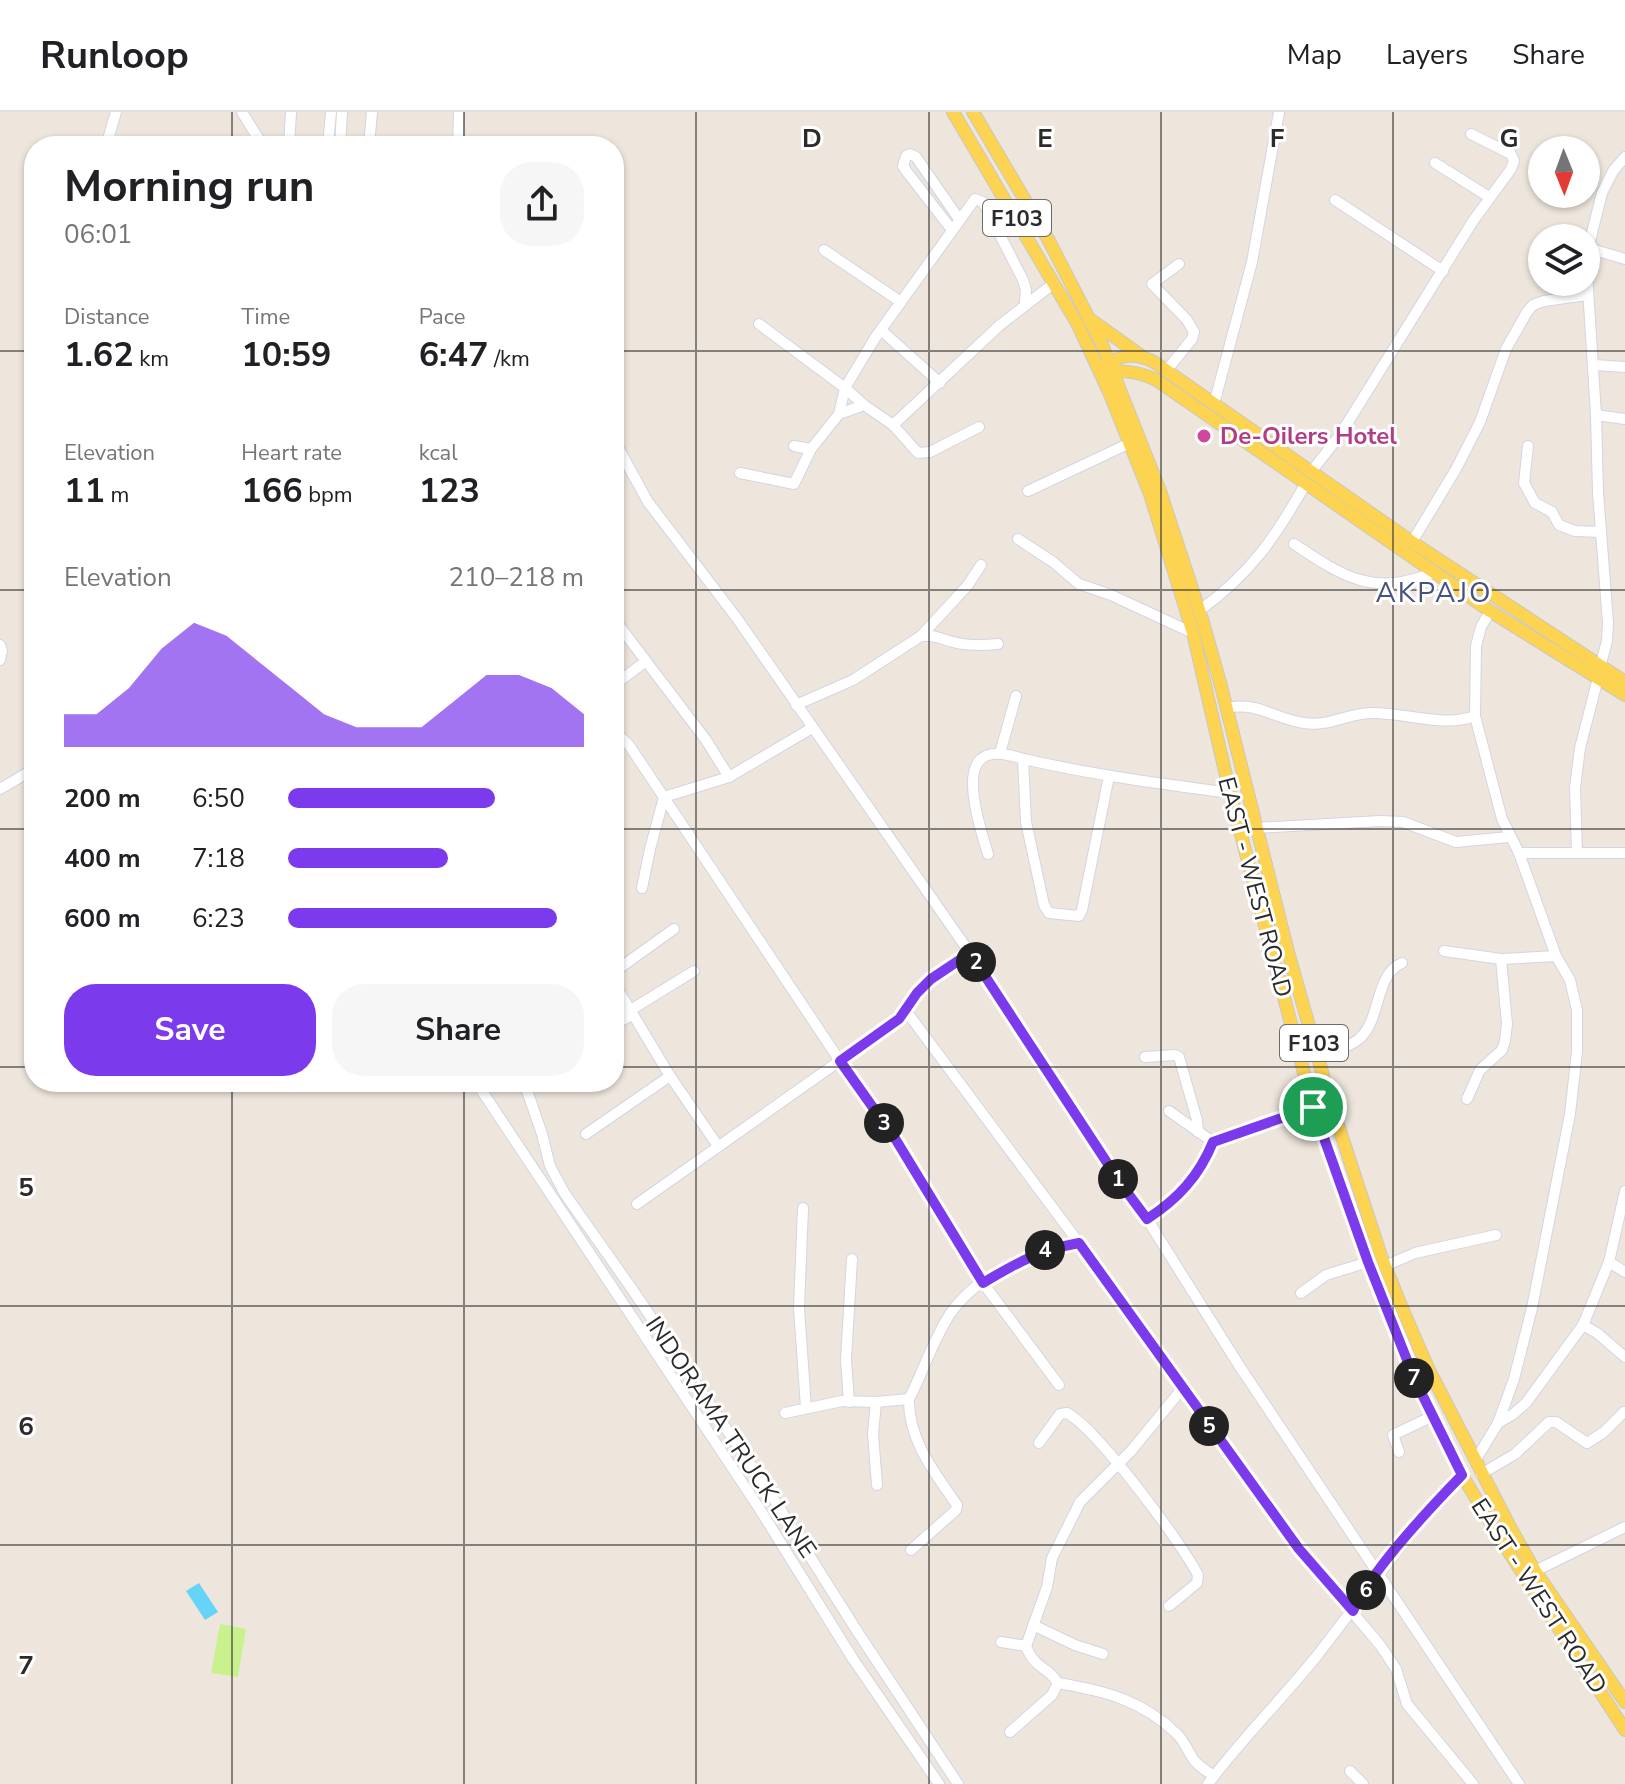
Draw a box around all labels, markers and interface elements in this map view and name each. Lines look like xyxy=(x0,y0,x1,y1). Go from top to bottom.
text: Runloop xyxy=(40,30,189,81)
text: Map xyxy=(1287,36,1342,74)
text: Layers xyxy=(1386,36,1468,74)
text: Share xyxy=(1512,36,1585,74)
text: D xyxy=(802,121,822,156)
text: E xyxy=(1037,121,1053,156)
text: F xyxy=(1270,121,1284,156)
text: G xyxy=(1499,121,1519,156)
north arrow xyxy=(1528,136,1600,208)
map controls xyxy=(1528,136,1600,296)
text: Morning run xyxy=(64,157,314,217)
button: share xyxy=(500,162,584,246)
road number: F103 xyxy=(983,200,1051,236)
text: 06:01 xyxy=(64,217,132,252)
button: layers xyxy=(1528,224,1600,296)
text: Distance xyxy=(64,302,149,332)
text: Time xyxy=(241,302,290,332)
text: Pace xyxy=(419,302,465,332)
text: 1.62 xyxy=(64,332,134,378)
text: 10:59 xyxy=(241,332,331,378)
text: 6:47 xyxy=(419,332,488,378)
text: km xyxy=(134,344,169,374)
text: /km xyxy=(488,344,530,374)
place label: De-Oilers Hotel xyxy=(1220,420,1397,452)
marker: De-Oilers Hotel xyxy=(1195,427,1213,445)
text: Elevation xyxy=(64,438,155,468)
text: Heart rate xyxy=(241,438,342,468)
text: kcal xyxy=(419,438,458,468)
text: 11 xyxy=(64,468,105,514)
text: 166 xyxy=(241,468,303,514)
text: 123 xyxy=(419,468,480,514)
text: m xyxy=(105,480,129,510)
text: bpm xyxy=(303,480,353,510)
text: Elevation xyxy=(64,560,172,595)
text: 210–218 m xyxy=(448,560,584,595)
district label: AKPAJO xyxy=(1375,574,1493,612)
street label: EAST - WEST ROAD xyxy=(1210,773,1300,1001)
text: 200 m xyxy=(64,781,141,816)
text: 6:50 xyxy=(192,781,245,816)
text: 400 m xyxy=(64,841,141,876)
text: 7:18 xyxy=(192,841,245,876)
text: 600 m xyxy=(64,901,141,936)
text: 6:23 xyxy=(192,901,245,936)
pin: 2 xyxy=(956,942,996,982)
text: 2 xyxy=(969,947,983,977)
button: Save xyxy=(64,984,316,1076)
button: Share xyxy=(332,984,584,1076)
road number: F103 xyxy=(1280,1025,1348,1061)
pin xyxy=(1279,1073,1347,1141)
icon: arrive xyxy=(1291,1085,1335,1129)
pin: 3 xyxy=(864,1103,904,1143)
text: 3 xyxy=(877,1108,891,1138)
pin: 1 xyxy=(1098,1159,1138,1199)
text: 1 xyxy=(1111,1164,1125,1194)
text: 5 xyxy=(18,1170,34,1205)
pin: 4 xyxy=(1025,1230,1065,1270)
text: 4 xyxy=(1038,1235,1052,1265)
street label: INDORAMA TRUCK LANE xyxy=(638,1310,824,1564)
pin: 7 xyxy=(1394,1358,1434,1398)
text: 7 xyxy=(1407,1363,1421,1393)
pin: 5 xyxy=(1189,1406,1229,1446)
text: 6 xyxy=(18,1409,34,1444)
text: 5 xyxy=(1202,1411,1216,1441)
street label: EAST - WEST ROAD xyxy=(1464,1492,1614,1700)
pin: 6 xyxy=(1346,1570,1386,1610)
text: 6 xyxy=(1359,1575,1373,1605)
text: 7 xyxy=(18,1648,34,1683)

